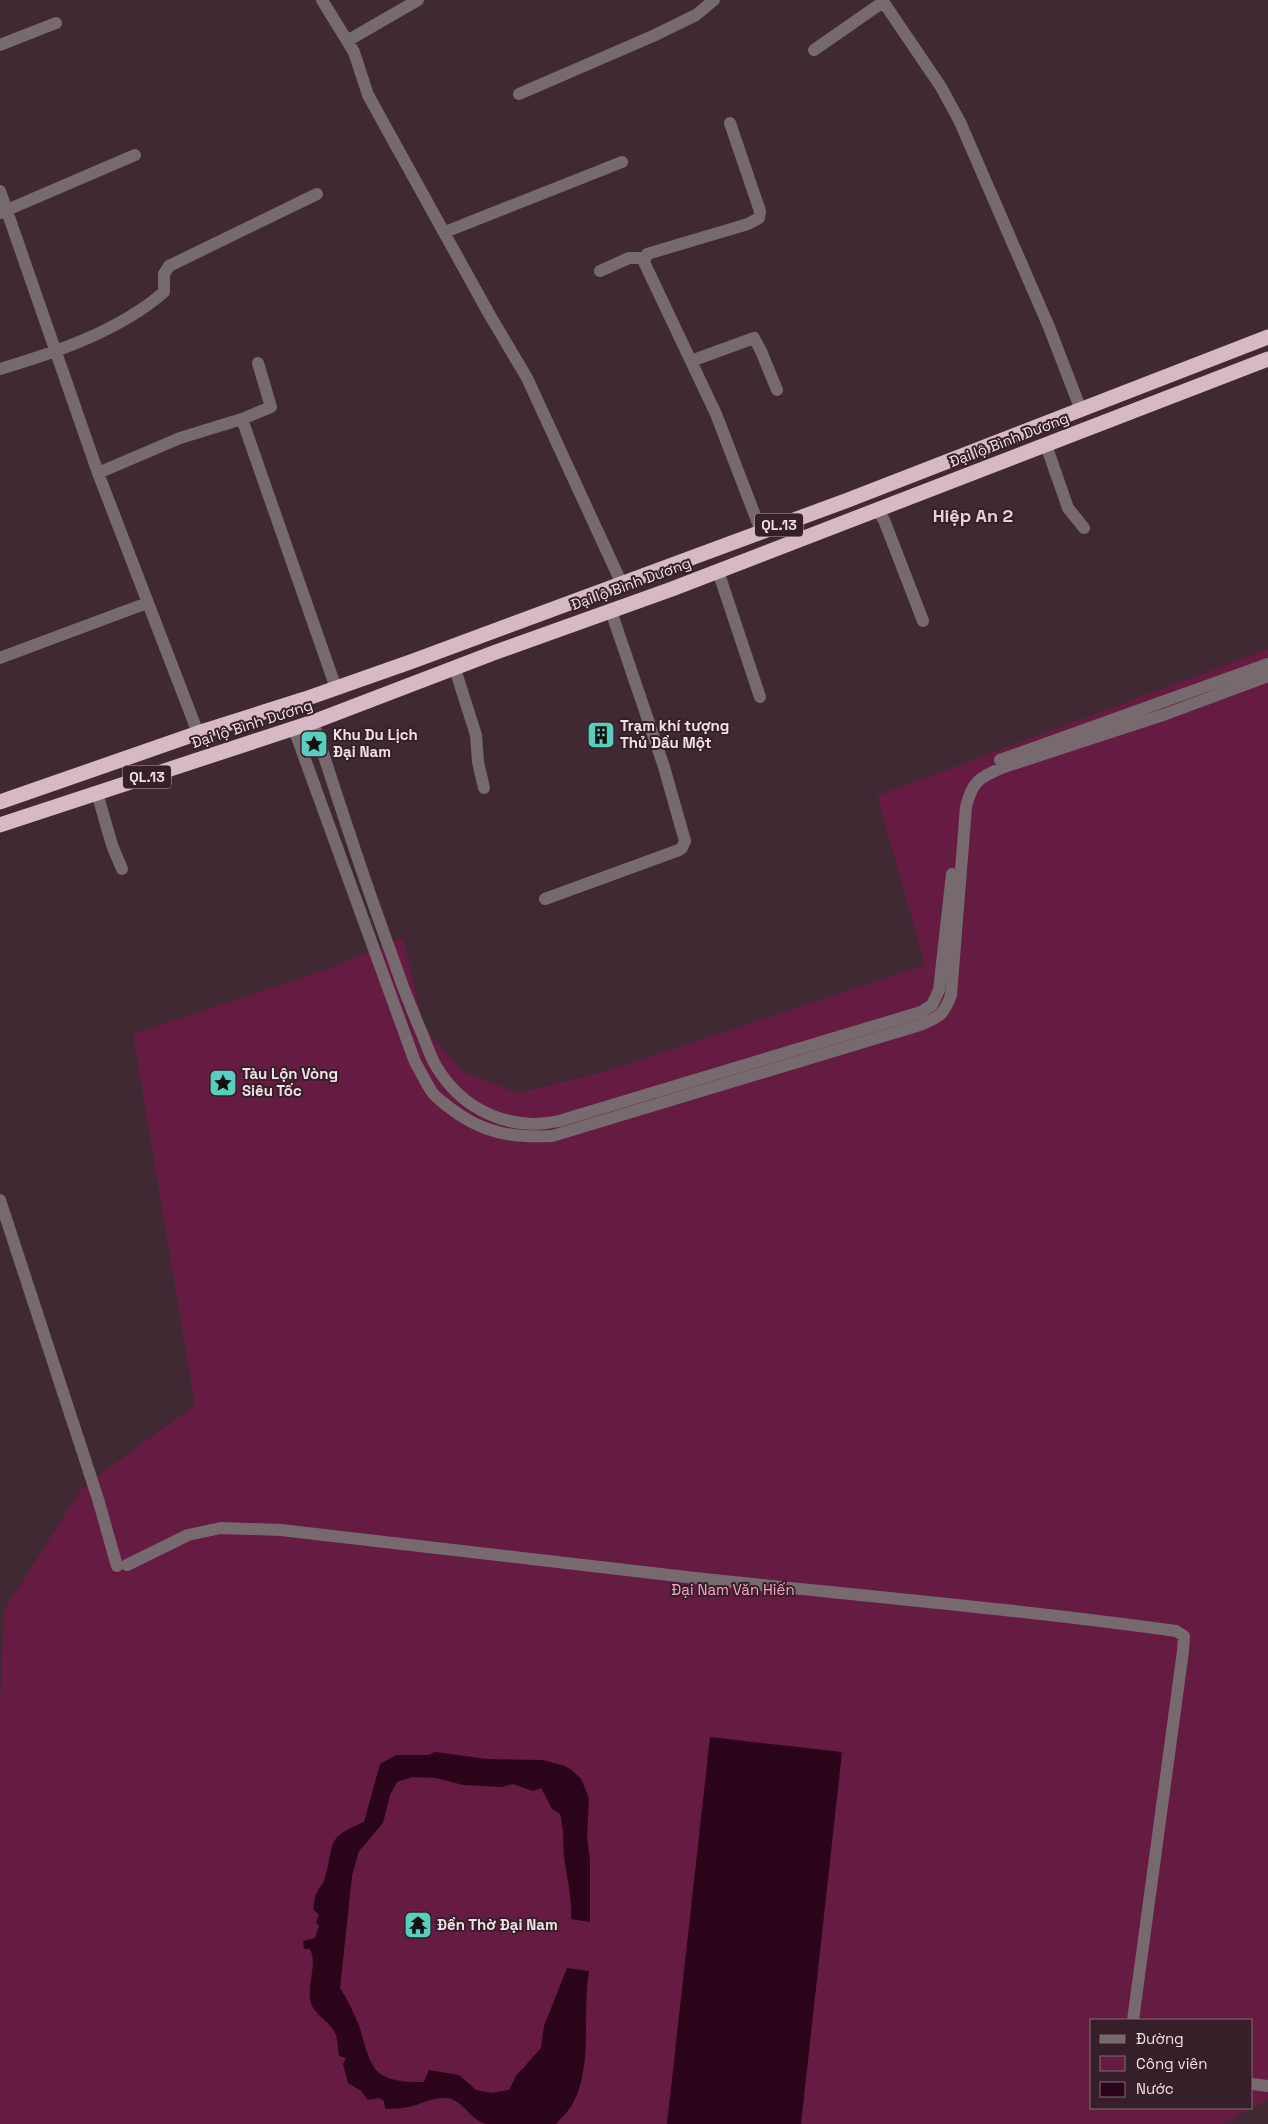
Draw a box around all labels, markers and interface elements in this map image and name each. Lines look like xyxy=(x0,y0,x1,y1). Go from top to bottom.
street label: Đại lộ Bình Dương xyxy=(946,408,1071,471)
district label: Hiệp An 2 xyxy=(933,504,1014,527)
road number: QL.13 xyxy=(755,514,803,536)
street label: Đại lộ Bình Dương xyxy=(568,553,694,614)
street label: Đại lộ Bình Dương xyxy=(189,695,315,752)
place label: Trạm khí tượng Thủ Dầu Một xyxy=(620,716,729,752)
building icon: Trạm khí tượng Thủ Dầu Một xyxy=(586,720,616,750)
place label: Khu Du Lịch Đại Nam xyxy=(333,725,418,761)
place icon: Khu Du Lịch Đại Nam xyxy=(299,729,329,759)
road number: QL.13 xyxy=(123,766,171,789)
place label: Tàu Lộn Vòng Siêu Tốc xyxy=(242,1064,338,1100)
place icon: Tàu Lộn Vòng Siêu Tốc xyxy=(208,1068,238,1098)
park label: Đại Nam Văn Hiến xyxy=(671,1580,795,1599)
temple icon: Đền Thờ Đại Nam xyxy=(403,1910,433,1940)
place label: Đền Thờ Đại Nam xyxy=(437,1915,558,1934)
legend xyxy=(1090,2019,1253,2109)
text: Đường xyxy=(1136,2029,1184,2048)
text: Công viên xyxy=(1136,2054,1207,2073)
text: Nước xyxy=(1136,2079,1174,2098)

